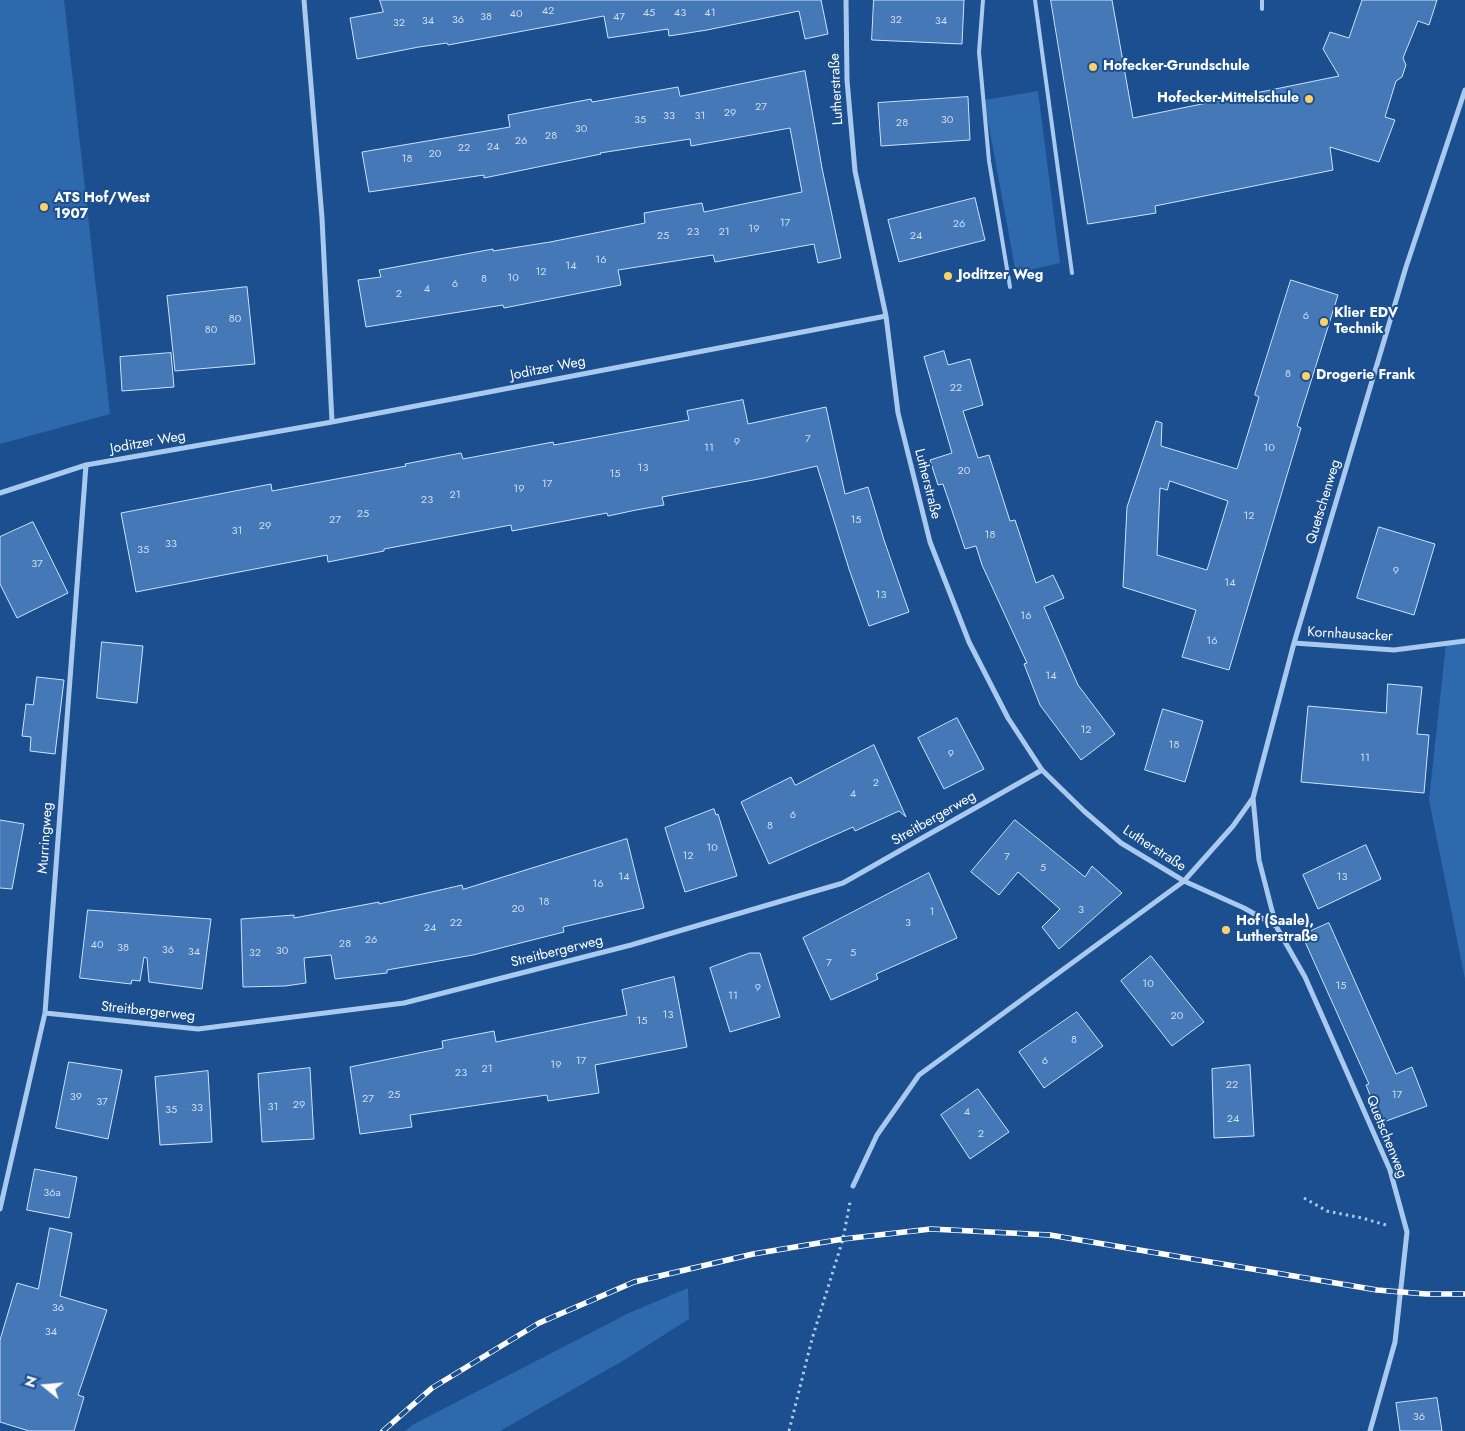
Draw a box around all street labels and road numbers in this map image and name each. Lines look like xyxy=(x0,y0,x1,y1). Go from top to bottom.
street label: Lutherstraße xyxy=(827,53,847,125)
street label: Joditzer Weg xyxy=(509,353,587,385)
street label: Joditzer Weg xyxy=(109,428,187,458)
street label: Lutherstraße xyxy=(910,447,944,521)
street label: Quetschenweg xyxy=(1303,458,1345,546)
street label: Kornhausacker xyxy=(1307,624,1393,646)
street label: Streitbergerweg xyxy=(889,788,979,850)
street label: Murringweg xyxy=(35,802,57,874)
street label: Lutherstraße xyxy=(1119,822,1189,876)
street label: Streitbergerweg xyxy=(509,932,605,972)
street label: Streitbergerweg xyxy=(100,999,196,1025)
street label: Quetschenweg xyxy=(1362,1093,1410,1181)

